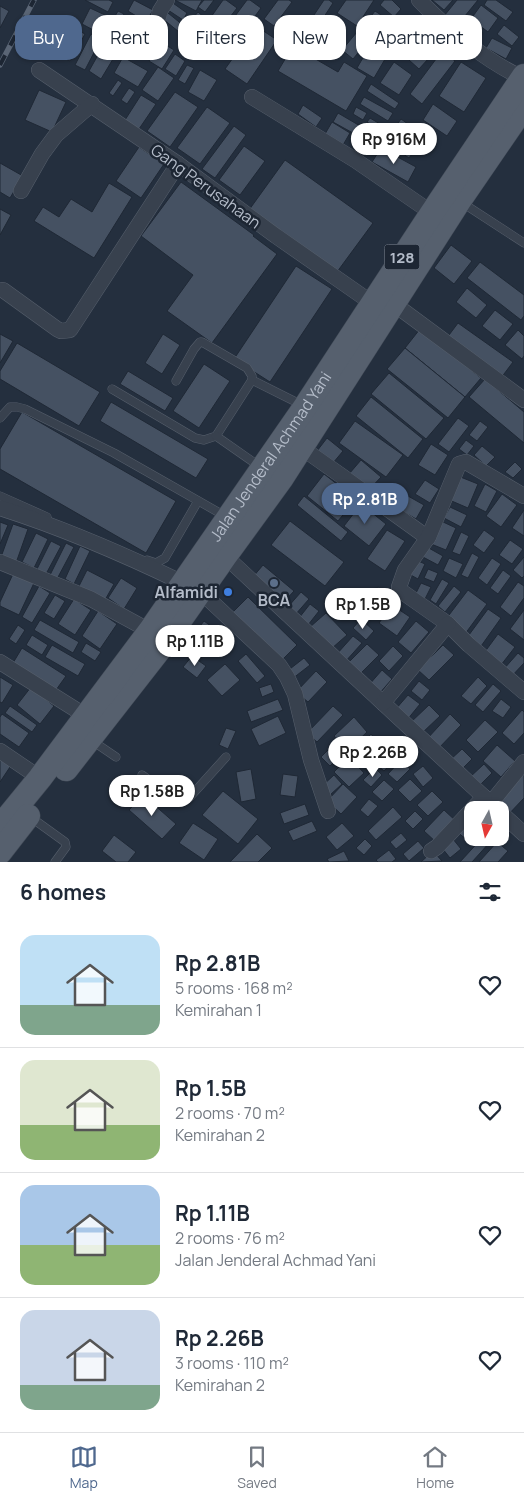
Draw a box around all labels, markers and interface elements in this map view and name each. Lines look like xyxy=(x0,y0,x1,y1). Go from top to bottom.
chip: Buy xyxy=(15,15,82,60)
chip: Rent xyxy=(92,15,168,60)
chip: Filters xyxy=(178,15,264,60)
chip: New xyxy=(274,15,346,60)
chip: Apartment xyxy=(356,15,482,60)
pin: Rp 916M xyxy=(348,122,440,165)
text: Rp 916M xyxy=(362,128,426,150)
street label: Gang Perusahaan xyxy=(147,139,265,233)
road number: 128 xyxy=(384,244,420,270)
street label: Jalan Jenderal Achmad Yani xyxy=(204,367,336,546)
pin: Rp 2.81B xyxy=(313,482,417,525)
text: Rp 2.81B xyxy=(333,488,397,510)
marker: BCA xyxy=(268,577,280,589)
place label: Alfamidi xyxy=(155,581,218,603)
marker: Alfamidi xyxy=(222,586,234,598)
pin: Rp 1.5B xyxy=(317,588,409,630)
place label: BCA xyxy=(258,589,290,611)
text: Rp 1.5B xyxy=(336,593,390,615)
pin: Rp 1.11B xyxy=(143,624,247,667)
text: Rp 1.11B xyxy=(166,630,224,652)
pin: Rp 2.26B xyxy=(321,736,425,778)
text: Rp 2.26B xyxy=(339,741,407,763)
pin: Rp 1.58B xyxy=(100,774,204,817)
text: Rp 1.58B xyxy=(120,780,184,802)
north arrow xyxy=(464,801,509,846)
map controls xyxy=(464,801,509,846)
text: 6 homes xyxy=(20,878,106,906)
icon: filters xyxy=(476,878,504,906)
text: Rp 2.81B xyxy=(175,949,260,977)
icon: home xyxy=(60,955,120,1015)
icon: heart xyxy=(476,971,504,999)
text: 5 rooms · 168 m² xyxy=(175,977,293,999)
text: Kemirahan 1 xyxy=(175,999,262,1021)
text: Rp 1.5B xyxy=(175,1074,246,1102)
icon: home xyxy=(60,1080,120,1140)
icon: heart xyxy=(476,1096,504,1124)
text: 2 rooms · 70 m² xyxy=(175,1102,285,1124)
text: Kemirahan 2 xyxy=(175,1124,265,1146)
text: Rp 1.11B xyxy=(175,1199,250,1227)
icon: home xyxy=(60,1205,120,1265)
icon: heart xyxy=(476,1221,504,1249)
text: 2 rooms · 76 m² xyxy=(175,1227,285,1249)
text: Jalan Jenderal Achmad Yani xyxy=(175,1249,376,1271)
text: Rp 2.26B xyxy=(175,1324,264,1352)
icon: home xyxy=(60,1330,120,1390)
icon: heart xyxy=(476,1346,504,1374)
text: 3 rooms · 110 m² xyxy=(175,1352,289,1374)
text: Kemirahan 2 xyxy=(175,1374,265,1396)
tab: Map xyxy=(70,1443,98,1492)
tab: Saved xyxy=(237,1443,277,1492)
tab: Home xyxy=(416,1443,454,1492)

